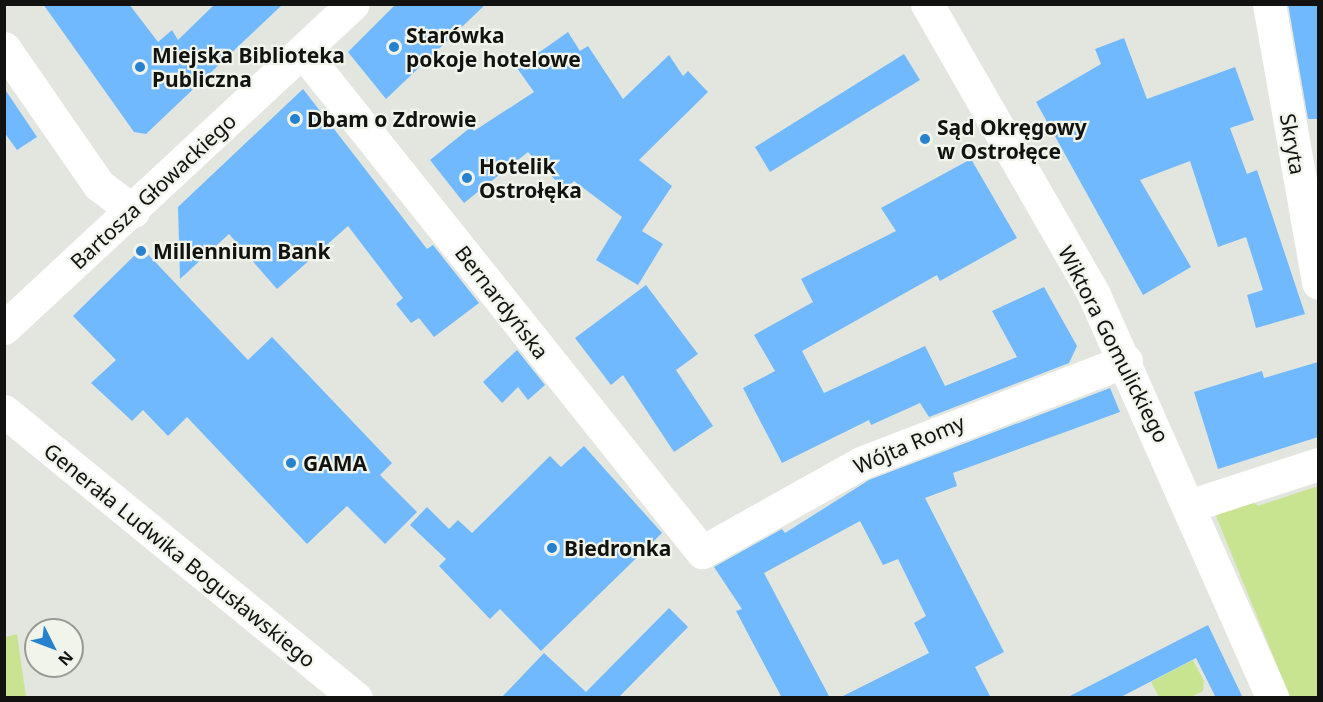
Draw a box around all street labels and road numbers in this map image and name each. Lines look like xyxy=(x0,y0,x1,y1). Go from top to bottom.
street label: Bartosza Głowackiego xyxy=(65,108,241,274)
street label: Skryta xyxy=(1275,112,1311,176)
street label: Bernardyńska xyxy=(450,240,554,364)
street label: Wiktora Gomulickiego xyxy=(1053,241,1175,447)
street label: Wójta Romy xyxy=(850,409,968,479)
street label: Generała Ludwika Bogusławskiego xyxy=(39,438,321,672)

